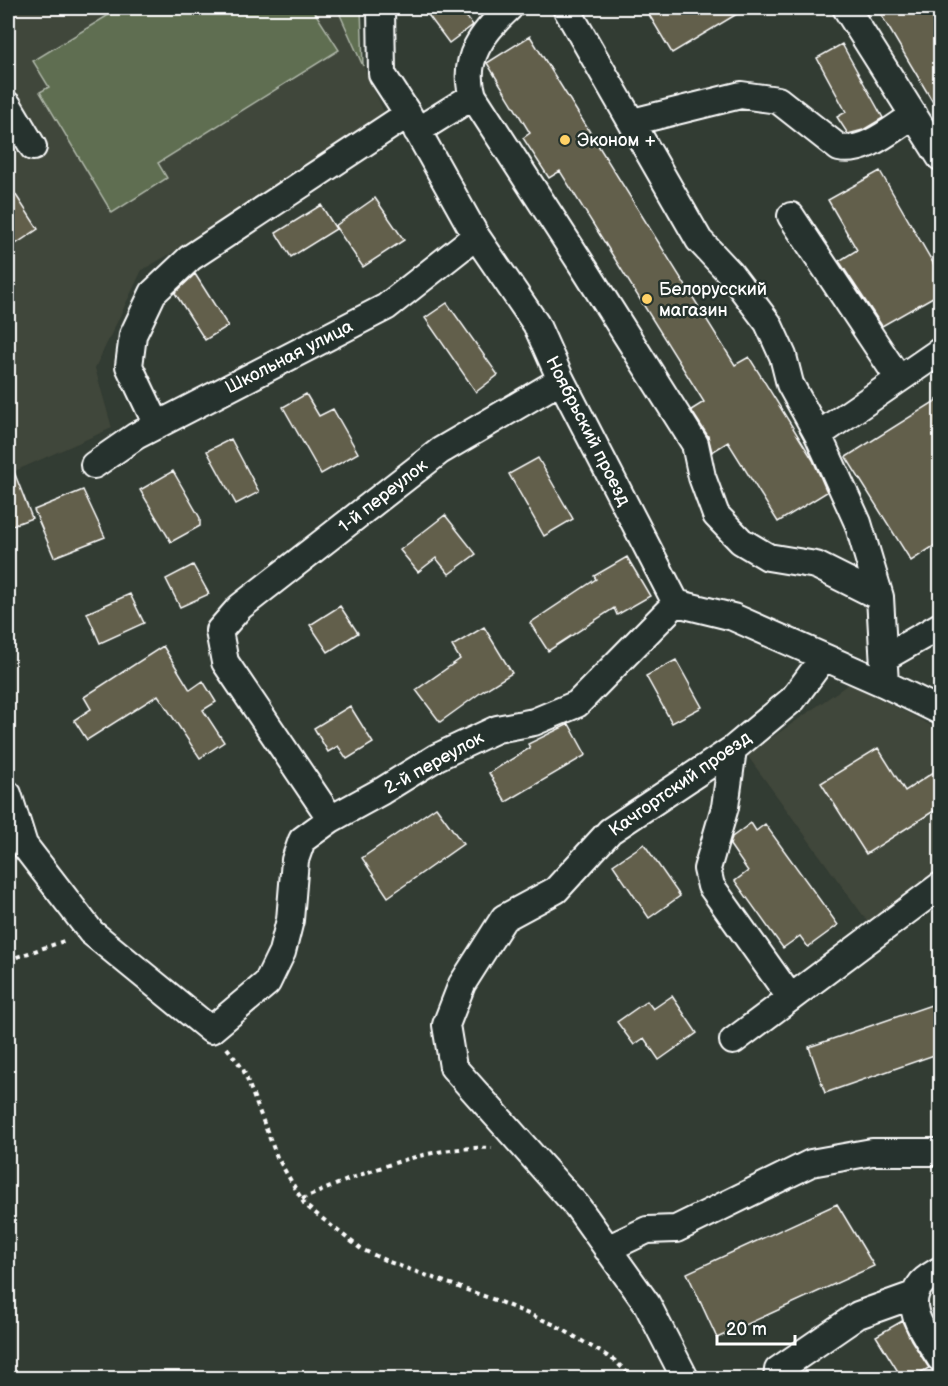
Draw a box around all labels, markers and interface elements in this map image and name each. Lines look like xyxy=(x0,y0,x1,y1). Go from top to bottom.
place label: Эконом + xyxy=(577,130,656,151)
marker: Эконом + xyxy=(558,133,572,147)
place label: Белорусский магазин xyxy=(659,279,767,321)
marker: Белорусский магазин xyxy=(640,292,654,306)
street label: Школьная улица xyxy=(222,316,357,398)
street label: Ноябрьский проезд xyxy=(541,353,635,509)
street label: 1-й переулок xyxy=(334,455,432,537)
street label: 2-й переулок xyxy=(381,727,488,799)
street label: Качгортский проезд xyxy=(605,727,755,841)
scale bar xyxy=(717,1308,795,1346)
text: 20 m xyxy=(726,1319,767,1340)

